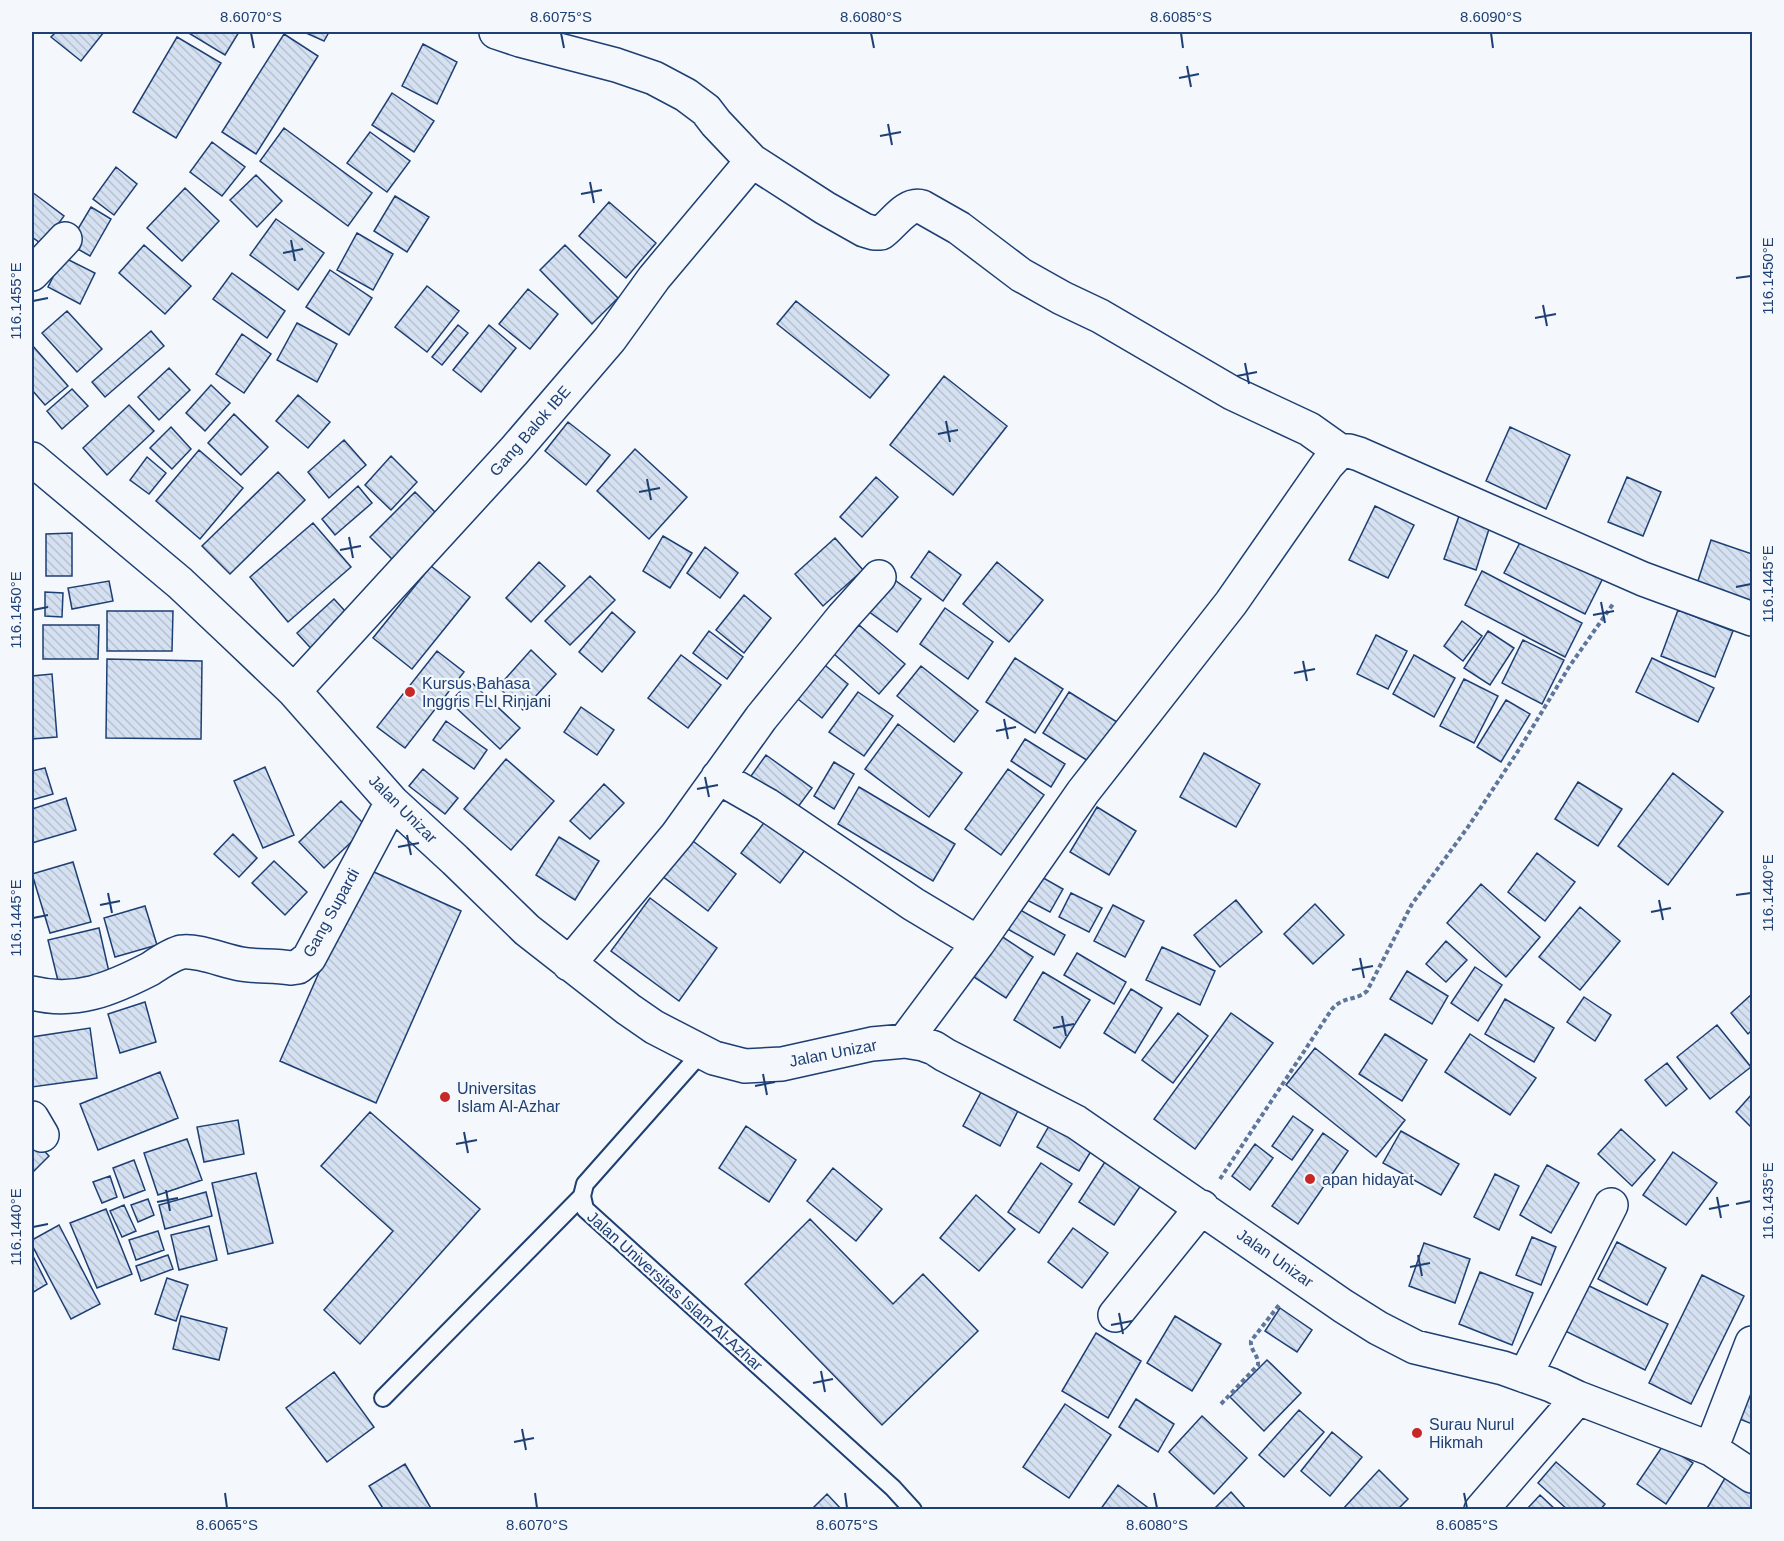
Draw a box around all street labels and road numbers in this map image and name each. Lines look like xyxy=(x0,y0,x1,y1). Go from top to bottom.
street label: Gang Balok IBE xyxy=(486,382,574,480)
street label: Jalan Unizar xyxy=(366,772,441,847)
street label: Gang Supardi xyxy=(300,866,362,960)
street label: Jalan Unizar xyxy=(788,1036,879,1070)
street label: Jalan Universitas Islam Al-Azhar xyxy=(584,1208,766,1375)
street label: Jalan Unizar xyxy=(1234,1226,1317,1291)

